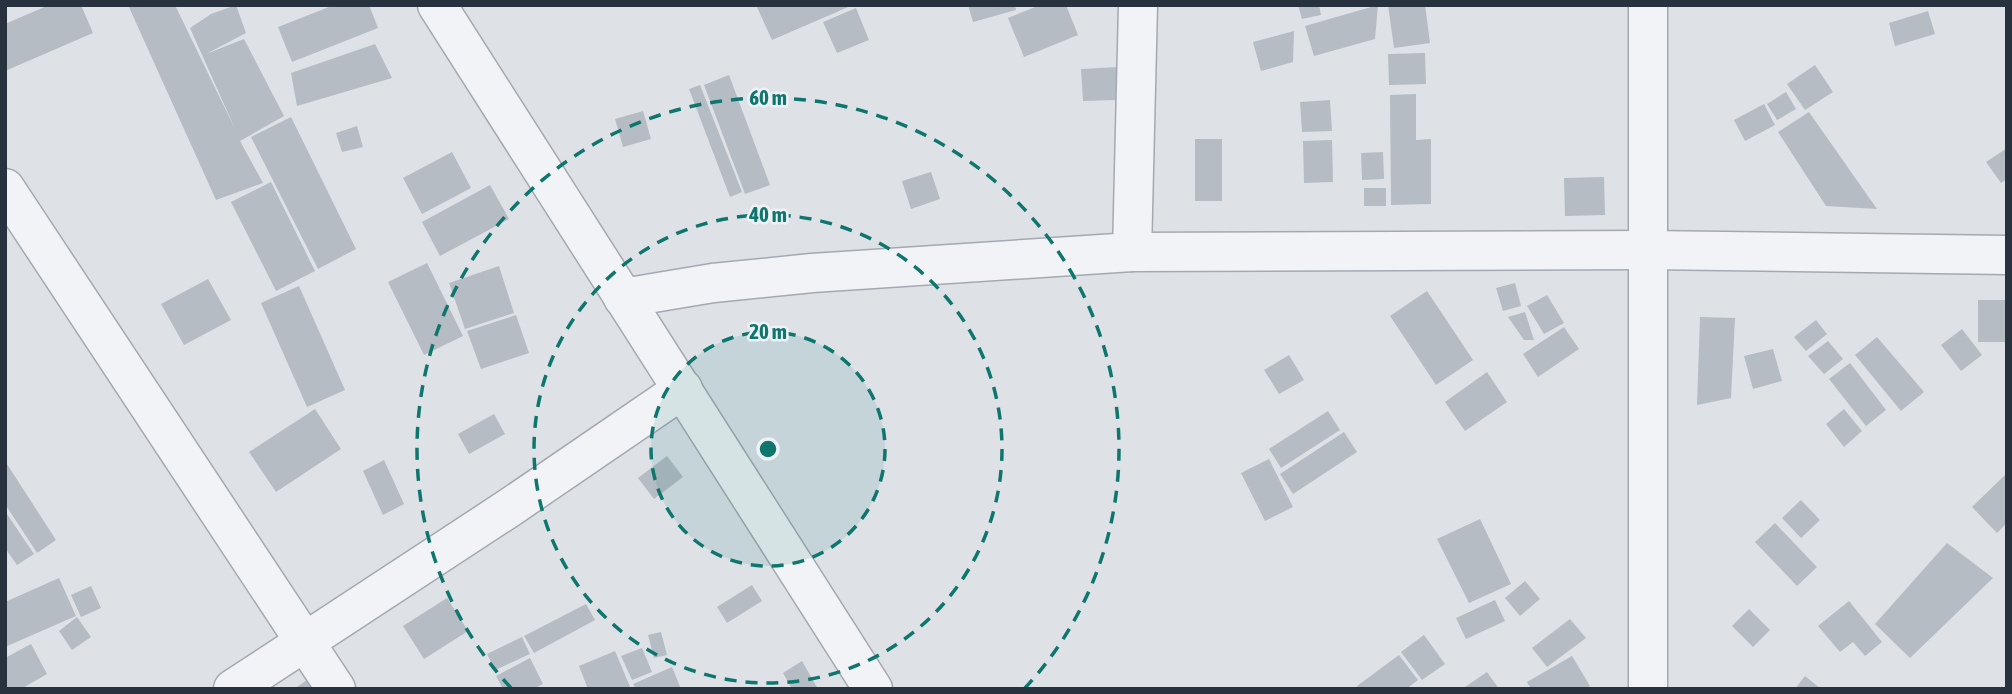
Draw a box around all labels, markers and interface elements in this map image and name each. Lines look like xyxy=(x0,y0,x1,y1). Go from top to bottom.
text: 60 m xyxy=(749,85,787,109)
text: 40 m xyxy=(748,202,787,226)
text: 20 m xyxy=(749,319,787,343)
centre of rings xyxy=(756,437,780,461)

